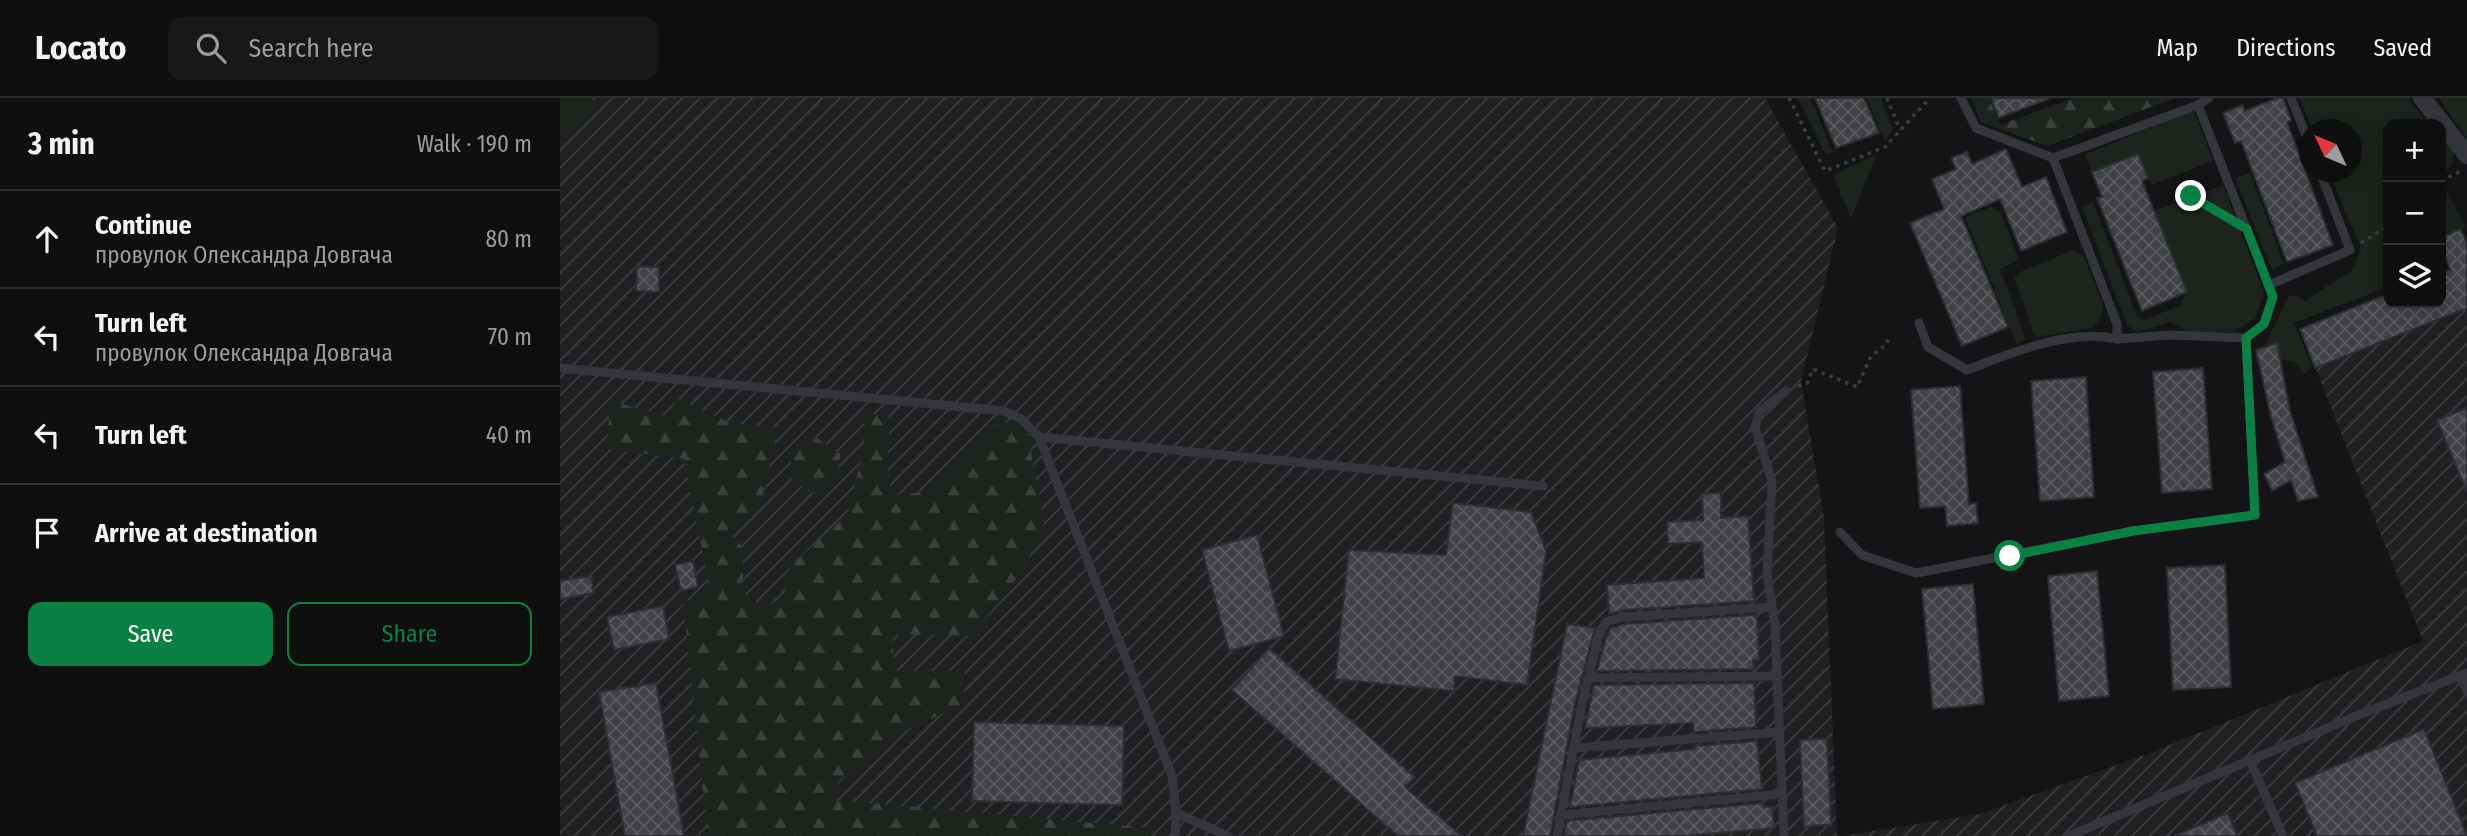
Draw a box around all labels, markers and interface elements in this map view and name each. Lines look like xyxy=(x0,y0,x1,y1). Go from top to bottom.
search box xyxy=(168,17,658,80)
text: Locato xyxy=(35,28,126,68)
icon: search xyxy=(192,29,230,67)
text: Search here xyxy=(248,33,374,64)
text: Map xyxy=(2157,34,2198,62)
text: Directions xyxy=(2236,34,2335,62)
text: Saved xyxy=(2373,34,2432,62)
north arrow xyxy=(2299,119,2362,182)
map controls xyxy=(2383,119,2446,308)
button: + xyxy=(2383,119,2446,182)
text: 3 min xyxy=(28,126,95,162)
text: Walk · 190 m xyxy=(417,130,532,158)
route end xyxy=(2175,180,2206,211)
button: − xyxy=(2383,182,2446,245)
text: Continue xyxy=(95,210,192,241)
icon: ahead xyxy=(28,220,66,258)
text: 80 m xyxy=(485,225,532,253)
text: провулок Олександра Довгача xyxy=(95,241,393,269)
button: layers xyxy=(2383,245,2446,308)
text: Turn left xyxy=(95,308,187,339)
icon: left xyxy=(28,318,66,356)
text: 70 m xyxy=(488,323,532,351)
text: провулок Олександра Довгача xyxy=(95,339,393,367)
icon: left xyxy=(28,416,66,454)
text: Turn left xyxy=(95,420,187,451)
text: 40 m xyxy=(486,421,532,449)
icon: arrive xyxy=(28,514,66,552)
text: Arrive at destination xyxy=(95,518,318,549)
route start xyxy=(1994,540,2025,571)
button: Save xyxy=(28,602,273,666)
button: Share xyxy=(287,602,532,666)

